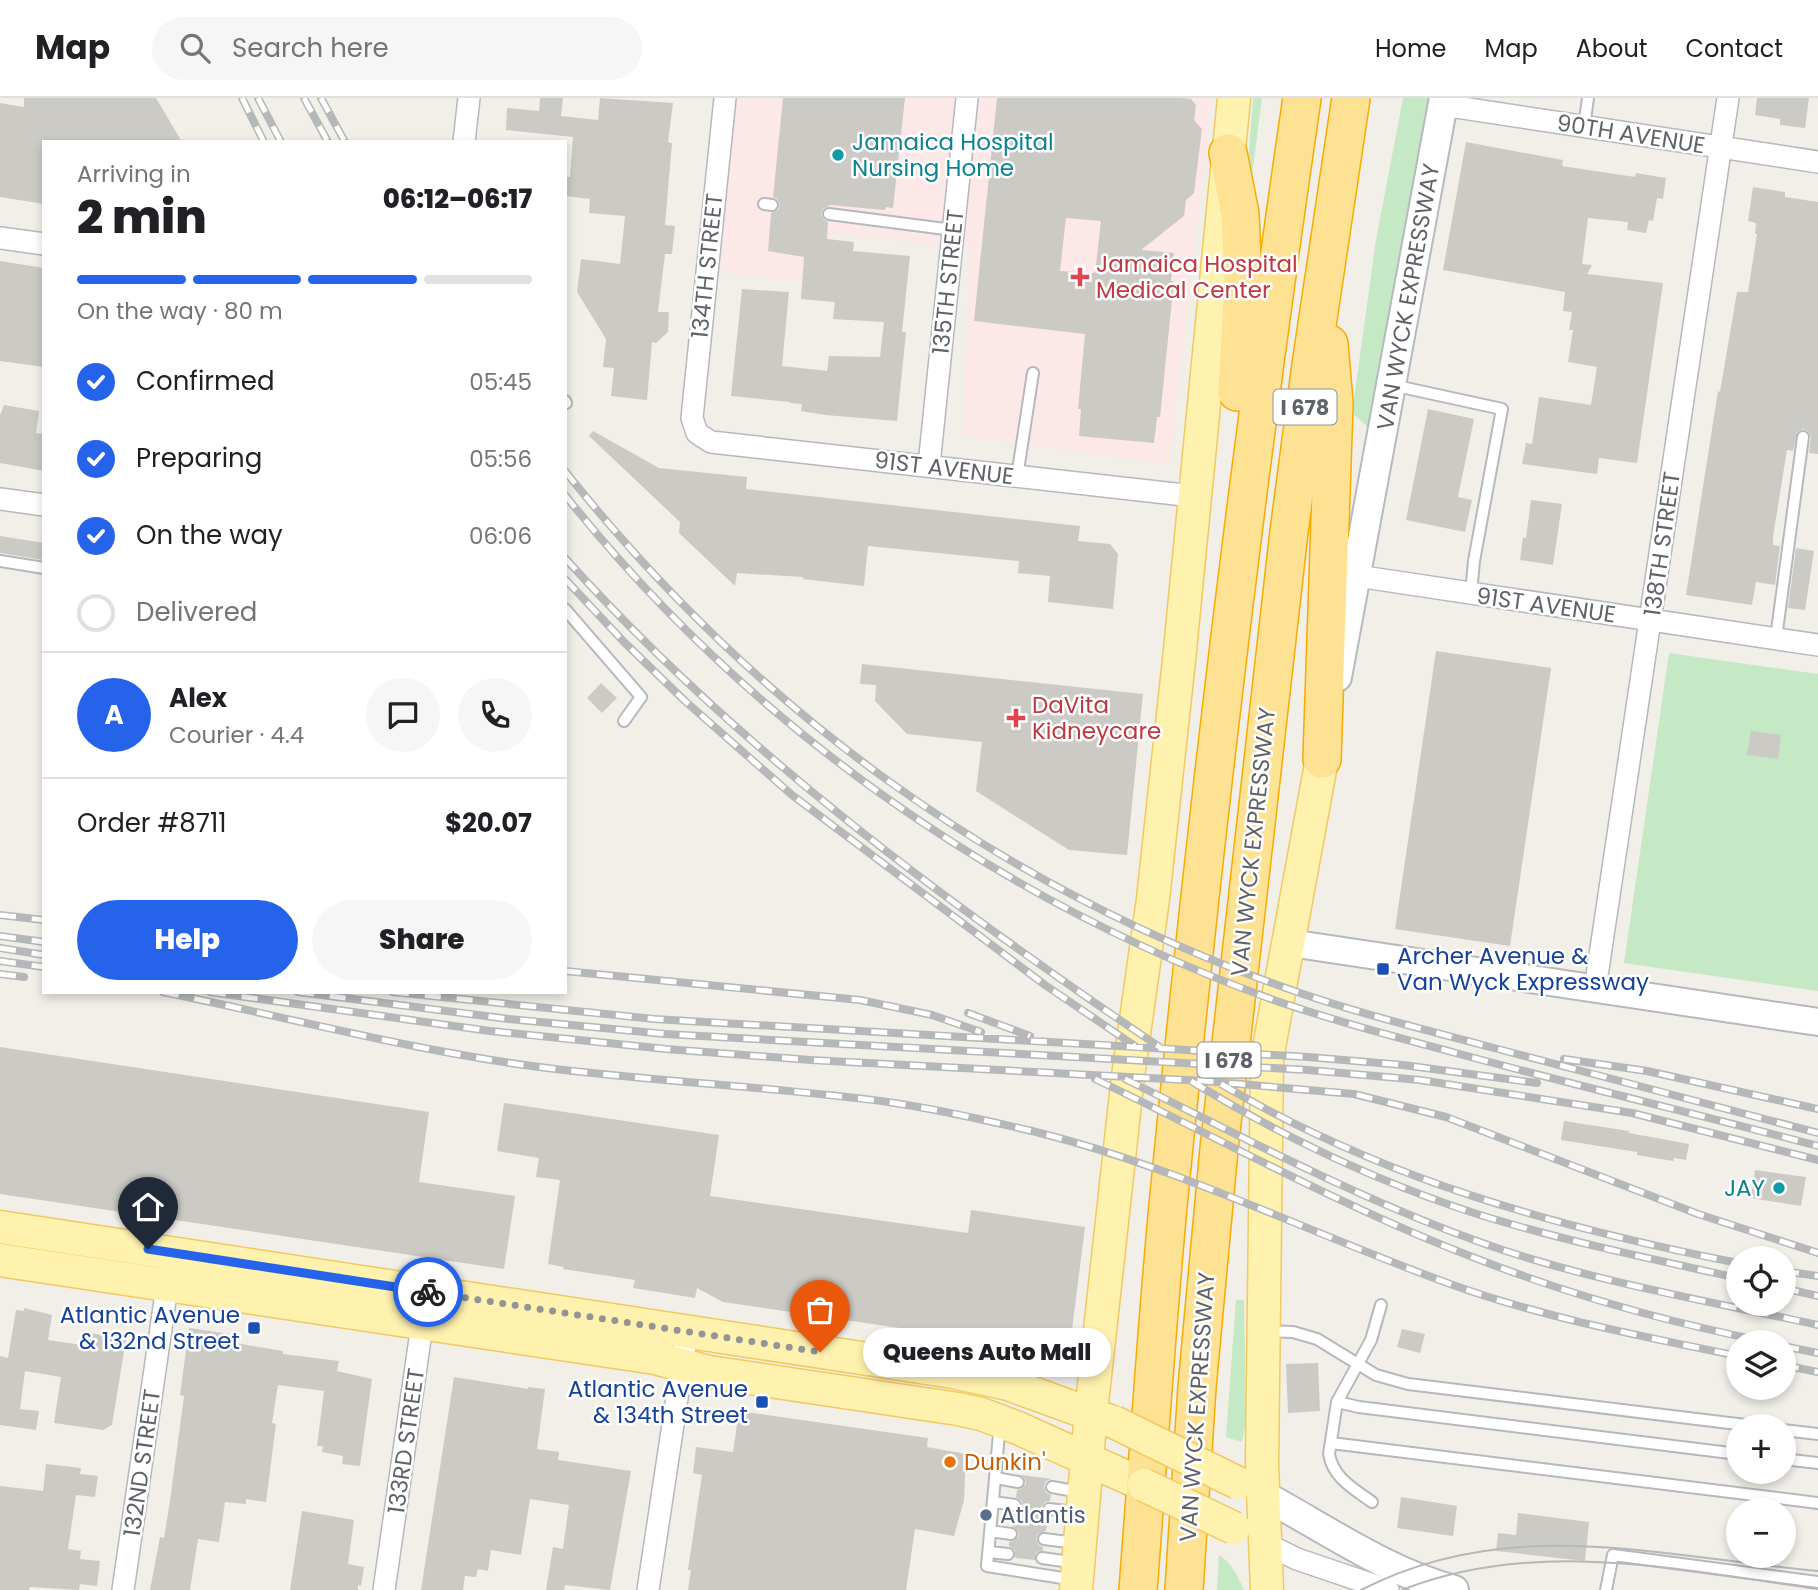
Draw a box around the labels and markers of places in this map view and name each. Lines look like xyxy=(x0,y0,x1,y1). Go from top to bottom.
place label: Jamaica Hospital Nursing Home xyxy=(852,126,1054,184)
marker: Jamaica Hospital Nursing Home xyxy=(830,147,846,163)
place label: Jamaica Hospital Medical Center xyxy=(1096,248,1298,306)
marker: Jamaica Hospital Medical Center xyxy=(1070,267,1090,287)
place label: DaVita Kidneycare xyxy=(1032,689,1161,747)
marker: DaVita Kidneycare xyxy=(1006,708,1026,728)
place label: Archer Avenue & Van Wyck Expressway xyxy=(1397,940,1649,998)
marker: Archer Avenue & Van Wyck Expressway xyxy=(1375,961,1391,977)
place label: JAY xyxy=(1724,1172,1765,1204)
pin xyxy=(118,1177,178,1249)
marker: JAY xyxy=(1771,1180,1787,1196)
pin xyxy=(790,1280,850,1352)
place label: Atlantic Avenue & 132nd Street xyxy=(60,1299,240,1357)
marker: Atlantic Avenue & 132nd Street xyxy=(246,1320,262,1336)
callout: Queens Auto Mall xyxy=(862,1328,1110,1376)
place label: Atlantic Avenue & 134th Street xyxy=(568,1373,748,1431)
marker: Atlantic Avenue & 134th Street xyxy=(754,1394,770,1410)
place label: Dunkin' xyxy=(964,1446,1046,1478)
marker: Dunkin' xyxy=(942,1454,958,1470)
place label: Atlantis xyxy=(1000,1499,1086,1531)
marker: Atlantis xyxy=(978,1507,994,1523)

